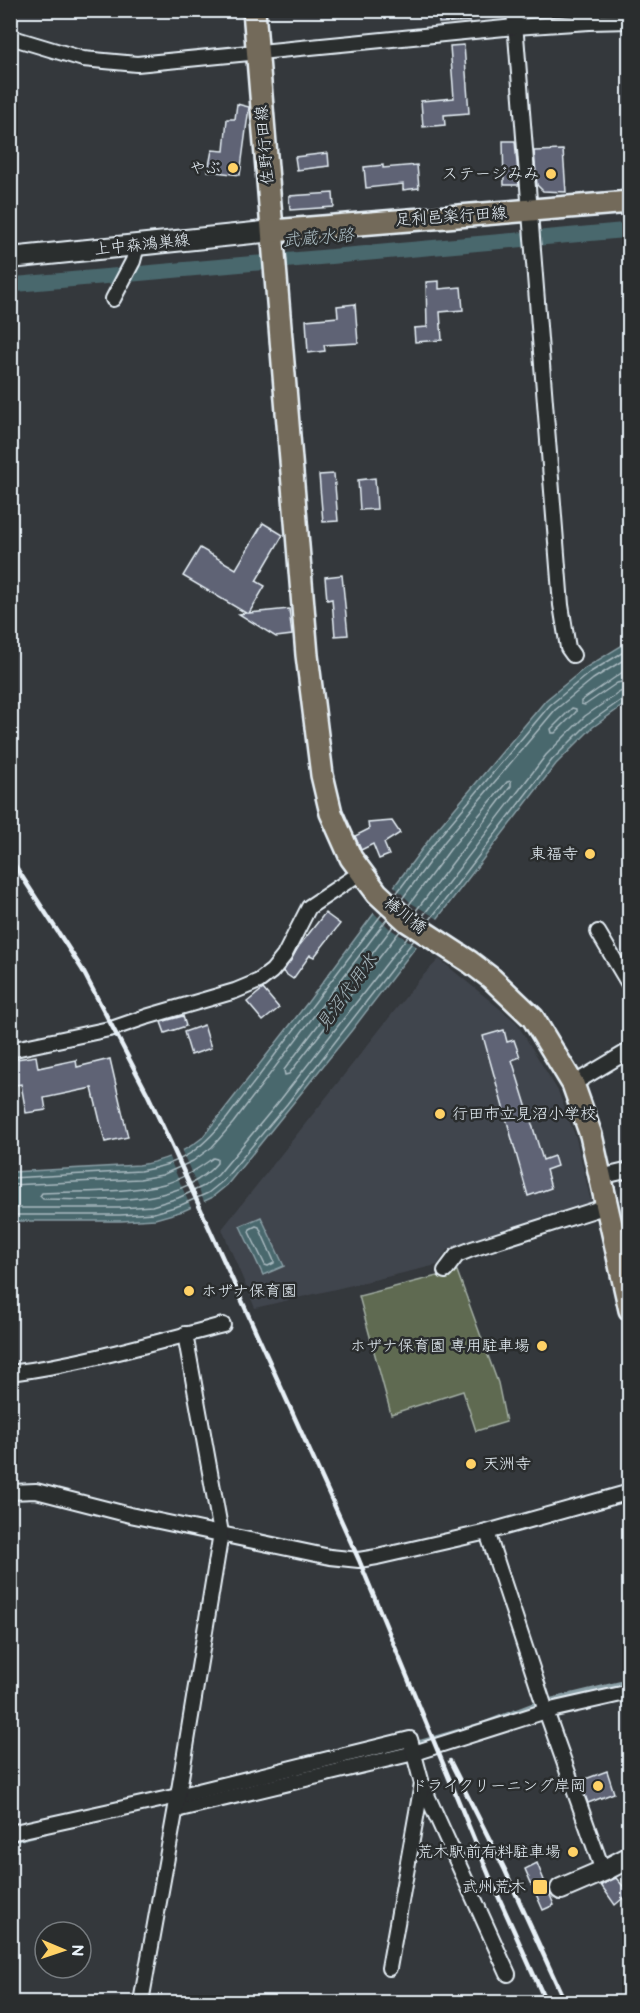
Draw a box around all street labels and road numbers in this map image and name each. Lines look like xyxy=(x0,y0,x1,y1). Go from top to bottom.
street label: 佐野行田線 xyxy=(252,104,278,186)
street label: 足利邑楽行田線 xyxy=(394,204,508,230)
street label: 上中森鴻巣線 xyxy=(93,231,191,259)
street label: 棒川橋 xyxy=(380,894,430,938)

